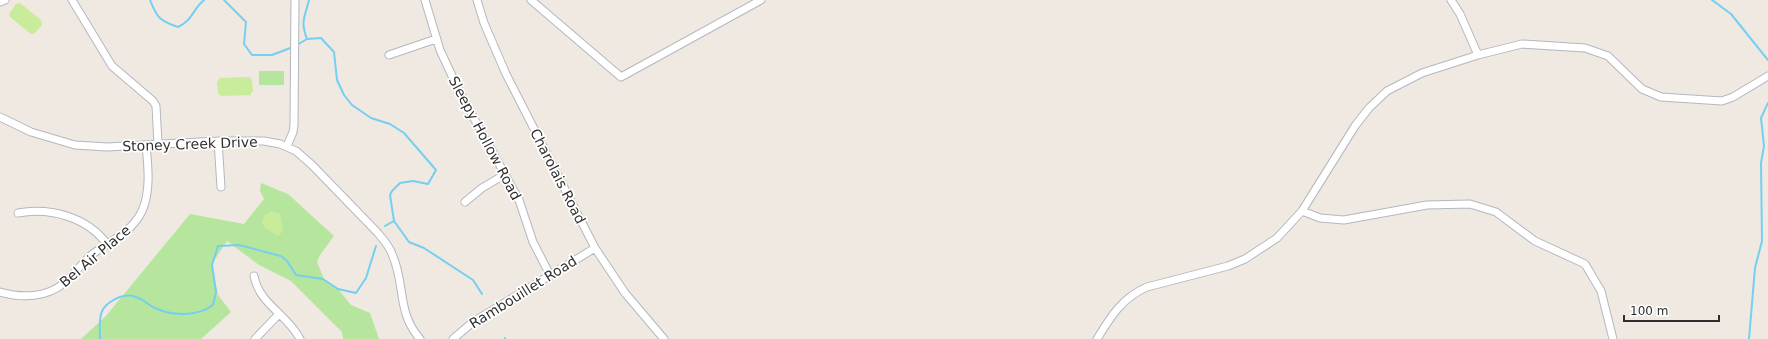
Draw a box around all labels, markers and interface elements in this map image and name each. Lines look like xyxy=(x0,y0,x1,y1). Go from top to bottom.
street label: Sleepy Hollow Road xyxy=(446,73,524,203)
street label: Charolais Road xyxy=(527,126,589,226)
street label: Stoney Creek Drive xyxy=(122,134,258,154)
street label: Bel Air Place xyxy=(56,222,134,290)
street label: Rambouillet Road xyxy=(466,253,580,331)
scale bar xyxy=(1624,297,1719,323)
text: 100 m xyxy=(1630,304,1668,318)

